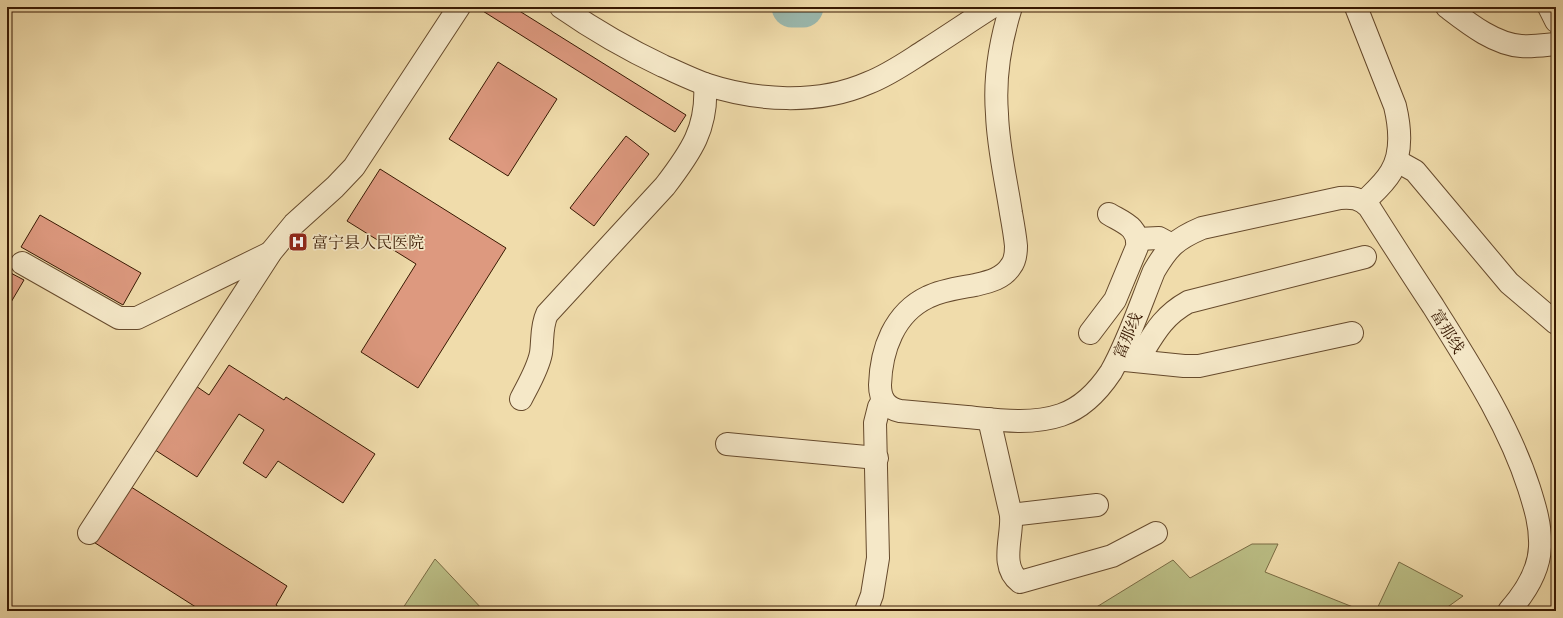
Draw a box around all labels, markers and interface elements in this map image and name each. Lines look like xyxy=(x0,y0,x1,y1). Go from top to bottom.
hospital icon: 富宁县人民医院 xyxy=(287,231,309,253)
place label: 富宁县人民医院 xyxy=(312,233,424,253)
street label: 富那线 xyxy=(1426,306,1468,357)
street label: 富那线 xyxy=(1109,309,1147,361)

